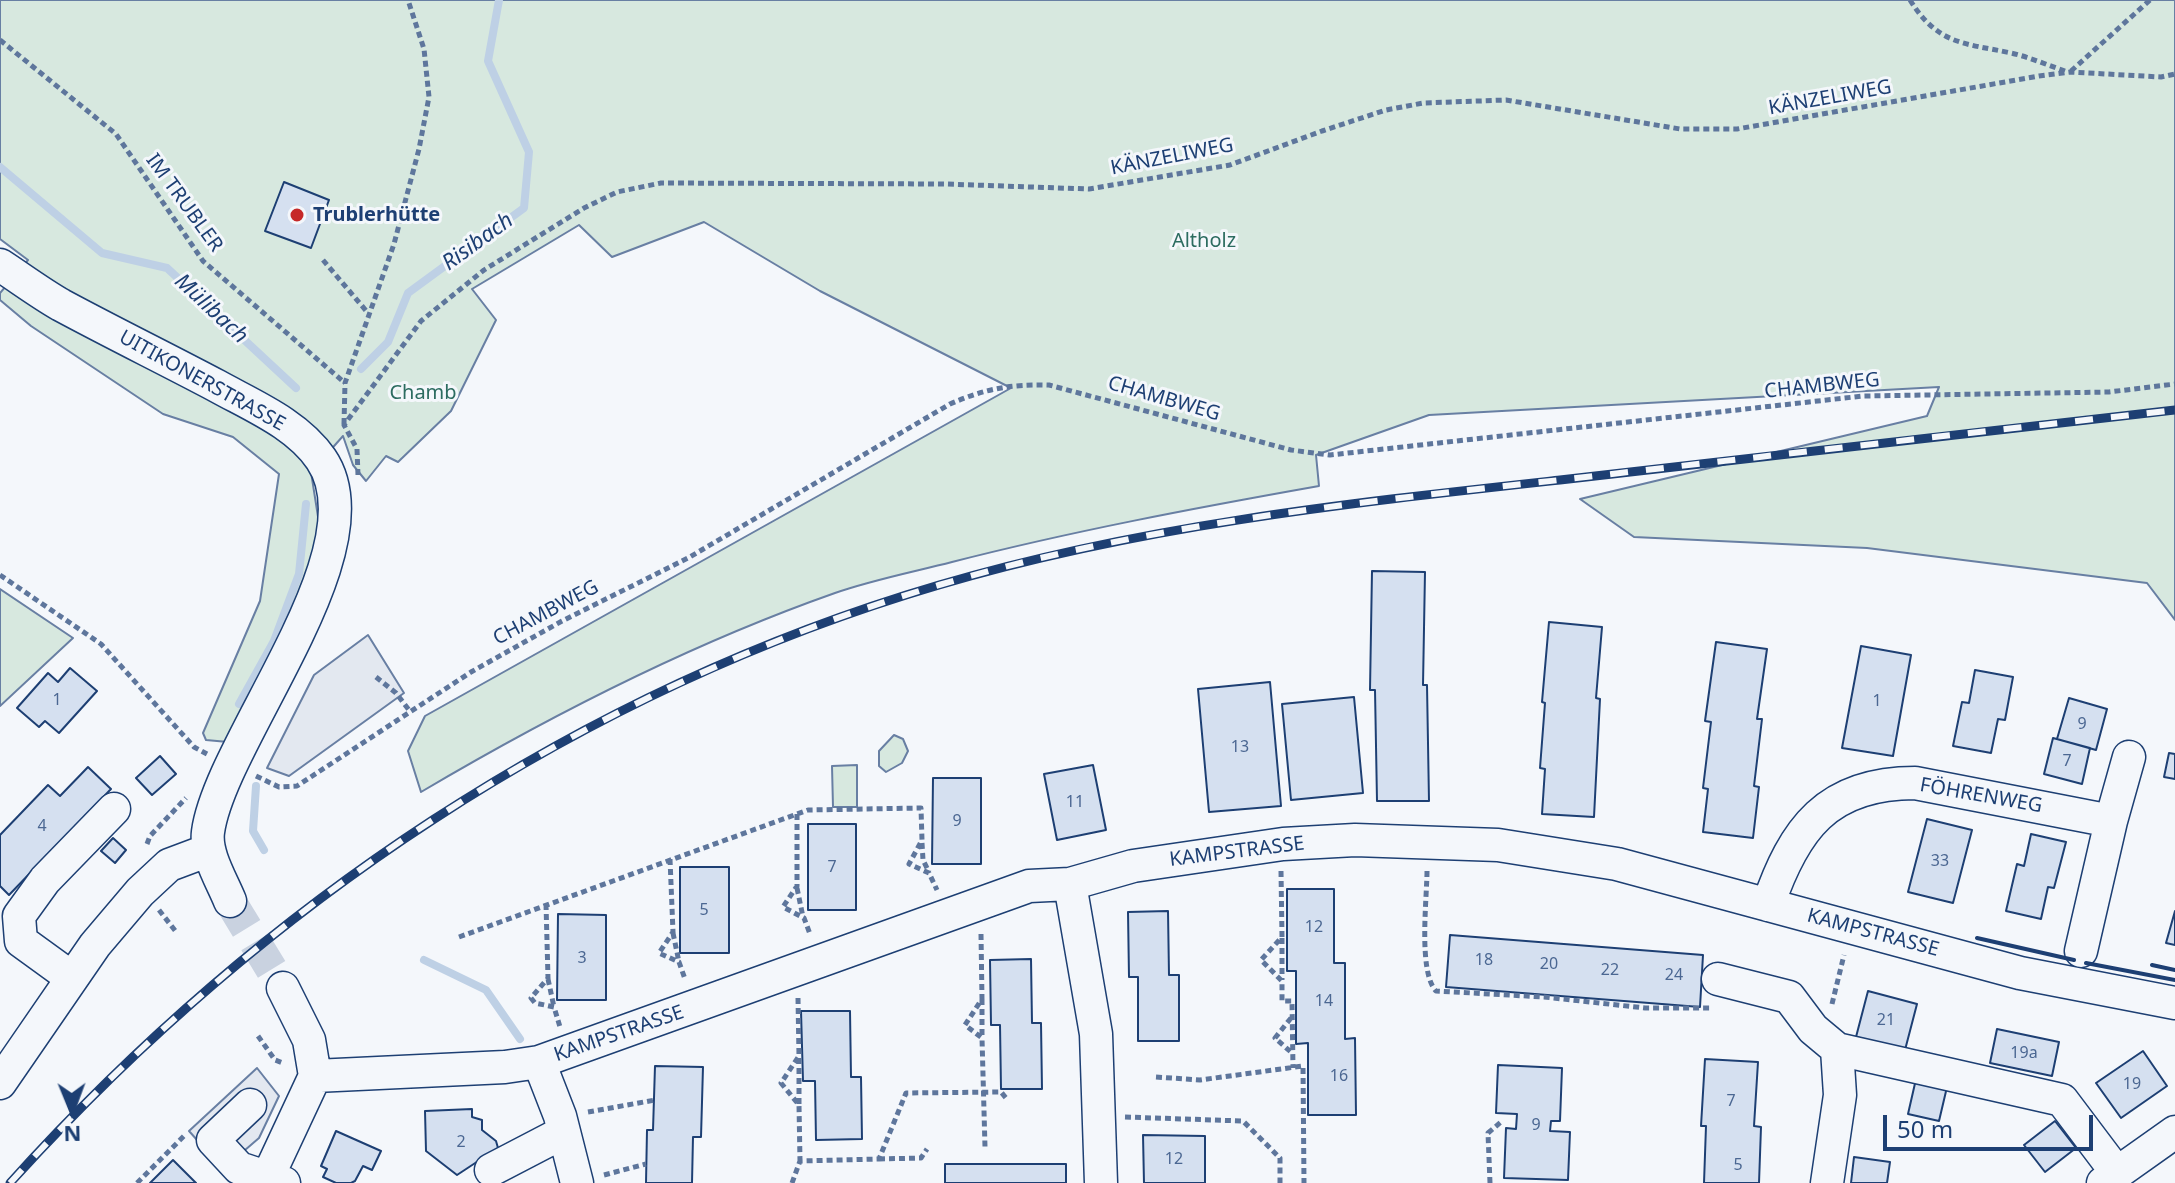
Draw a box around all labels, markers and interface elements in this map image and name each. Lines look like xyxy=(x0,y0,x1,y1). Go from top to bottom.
street label: KÄNZELIWEG xyxy=(1767,75,1893,121)
street label: KÄNZELIWEG xyxy=(1109,133,1235,181)
street label: IM TRUBLER xyxy=(140,149,228,257)
place label: Trublerhütte xyxy=(313,203,440,227)
marker: Trublerhütte xyxy=(288,206,306,224)
water label: Risibach xyxy=(437,207,519,277)
park label: Altholz xyxy=(1172,229,1236,253)
water label: Mülibach xyxy=(169,268,253,350)
street label: UITIKONERSTRASSE xyxy=(115,325,289,437)
street label: CHAMBWEG xyxy=(1763,368,1881,404)
street label: CHAMBWEG xyxy=(1105,372,1223,426)
park label: Chamb xyxy=(389,381,457,405)
street label: CHAMBWEG xyxy=(489,575,603,651)
house number: 1 xyxy=(52,690,62,710)
house number: 1 xyxy=(1872,691,1882,711)
house number: 9 xyxy=(2077,714,2087,734)
house number: 13 xyxy=(1231,737,1249,757)
house number: 7 xyxy=(2062,751,2072,771)
street label: FÖHRENWEG xyxy=(1918,773,2044,819)
house number: 11 xyxy=(1066,792,1084,812)
house number: 9 xyxy=(952,811,962,831)
house number: 4 xyxy=(37,816,47,836)
street label: KAMPSTRASSE xyxy=(1168,832,1306,872)
house number: 33 xyxy=(1931,851,1949,871)
house number: 7 xyxy=(827,857,837,877)
house number: 5 xyxy=(699,900,709,920)
street label: KAMPSTRASSE xyxy=(1804,904,1942,962)
house number: 12 xyxy=(1305,917,1323,937)
house number: 3 xyxy=(577,948,587,968)
house number: 18 xyxy=(1475,950,1493,970)
house number: 20 xyxy=(1540,954,1558,974)
house number: 22 xyxy=(1601,960,1619,980)
house number: 24 xyxy=(1665,965,1683,985)
house number: 14 xyxy=(1315,991,1333,1011)
street label: KAMPSTRASSE xyxy=(551,1001,687,1067)
house number: 21 xyxy=(1877,1010,1895,1030)
house number: 19a xyxy=(2010,1043,2038,1063)
house number: 16 xyxy=(1330,1066,1348,1086)
north arrow xyxy=(32,1071,112,1151)
house number: 19 xyxy=(2123,1074,2141,1094)
house number: 7 xyxy=(1726,1091,1736,1111)
scale bar xyxy=(1887,1099,2097,1149)
text: 50 m xyxy=(1897,1112,1953,1145)
house number: 9 xyxy=(1531,1115,1541,1135)
text: N xyxy=(63,1120,82,1150)
house number: 2 xyxy=(456,1132,466,1152)
house number: 12 xyxy=(1165,1149,1183,1169)
house number: 5 xyxy=(1733,1155,1743,1175)

